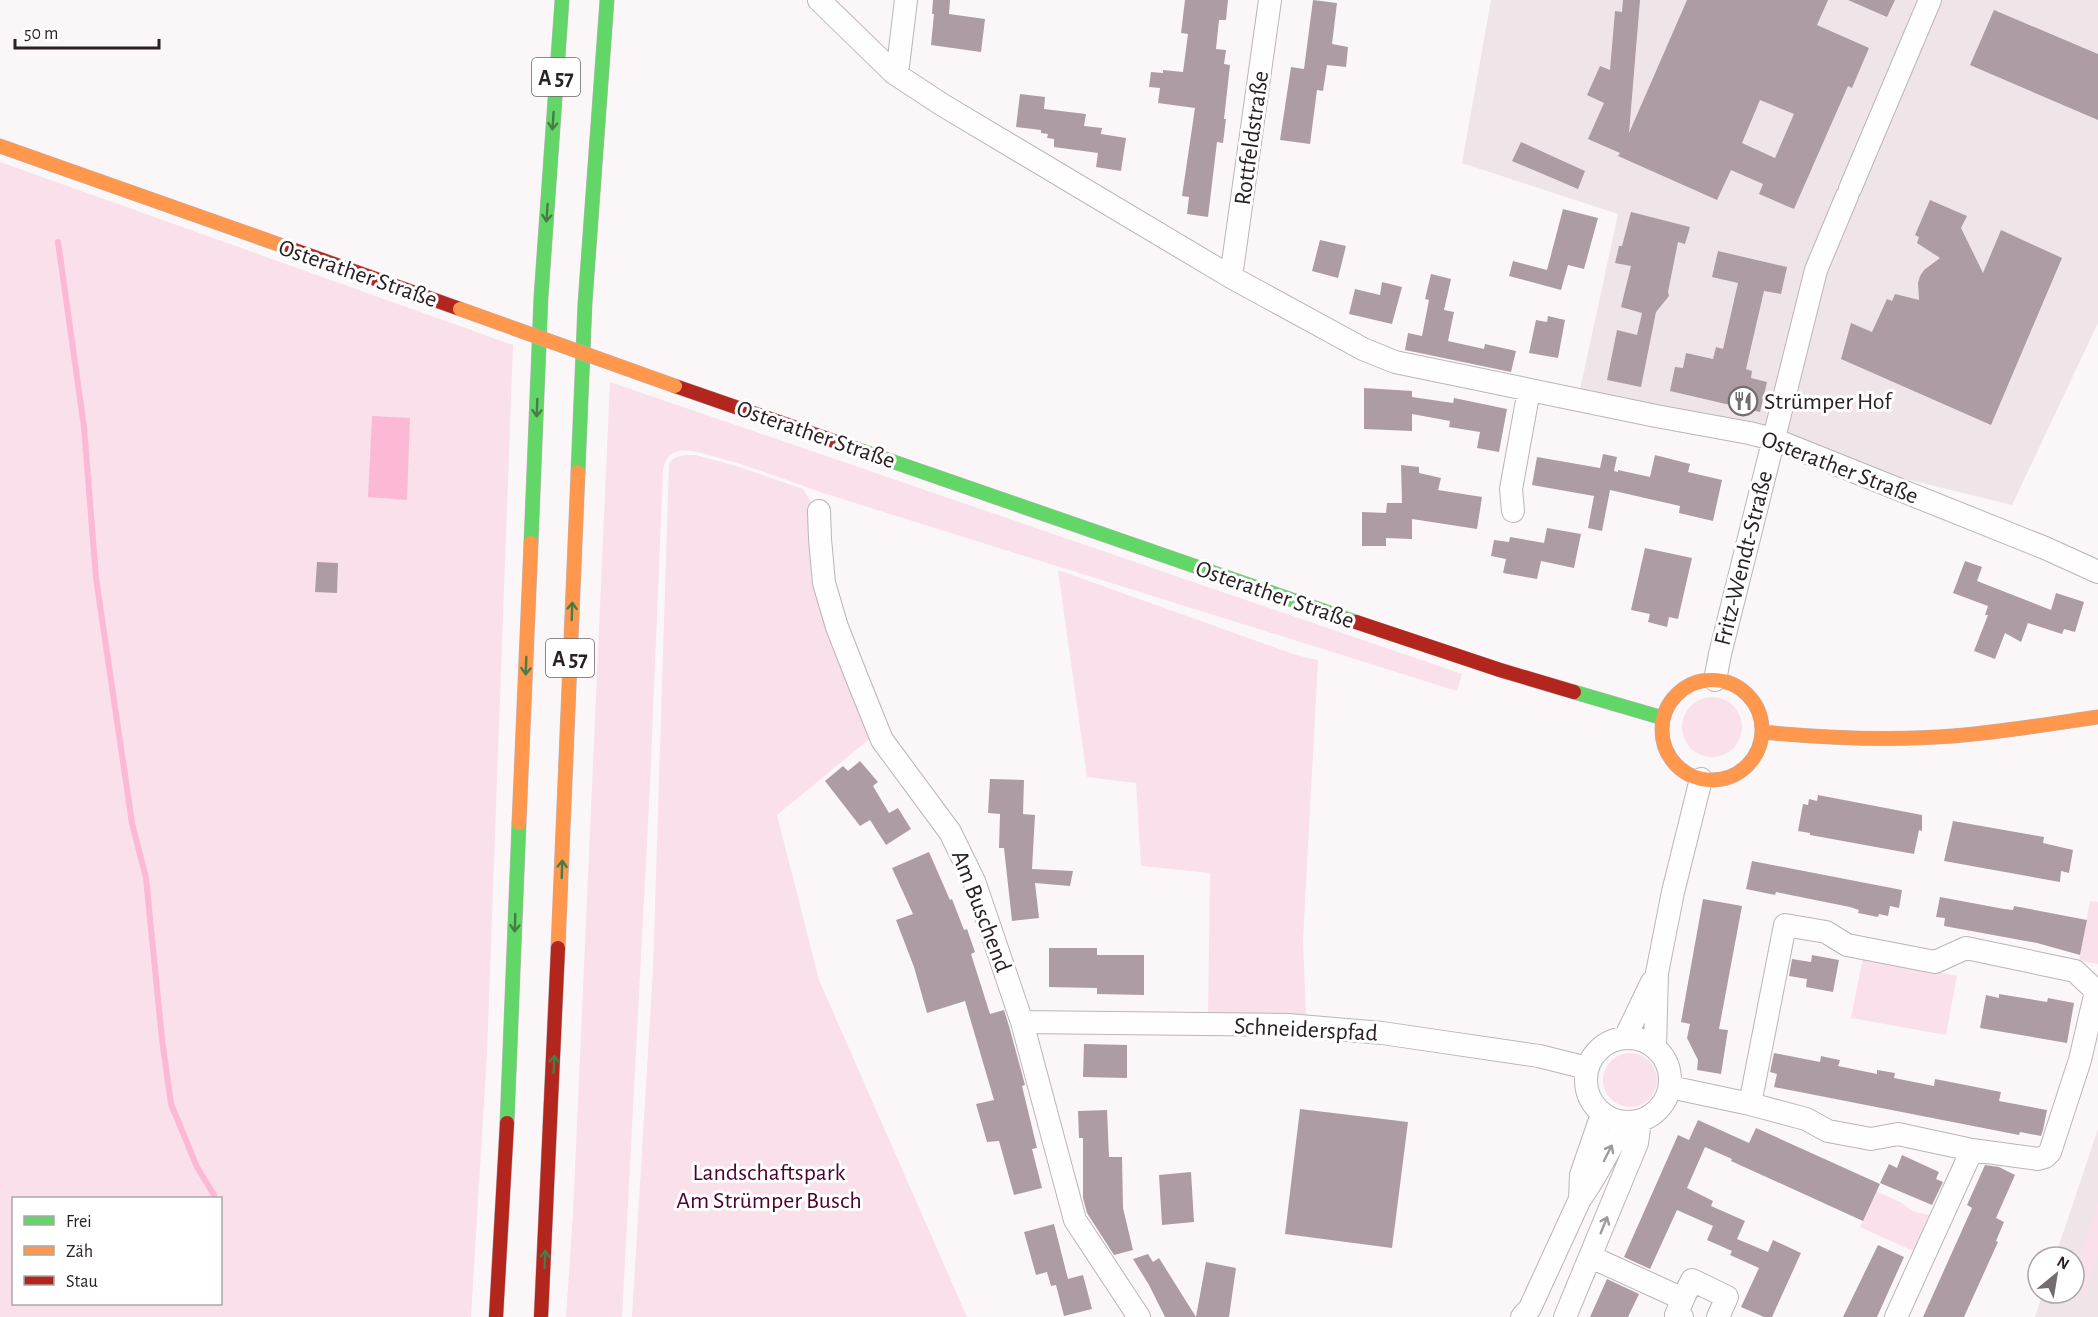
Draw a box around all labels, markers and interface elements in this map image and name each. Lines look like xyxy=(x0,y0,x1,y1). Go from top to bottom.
scale bar xyxy=(15,12,159,50)
text: 50 m xyxy=(24,25,58,43)
road number: A 57 xyxy=(532,58,580,96)
street label: Rottfeldstraße xyxy=(1231,69,1273,207)
one-way arrow xyxy=(547,111,558,131)
one-way arrow xyxy=(541,203,552,222)
street label: Osterather Straße xyxy=(275,236,440,312)
restaurant icon: Strümper Hof xyxy=(1727,385,1759,417)
place label: Strümper Hof xyxy=(1764,390,1893,414)
one-way arrow xyxy=(531,397,542,417)
street label: Osterather Straße xyxy=(733,397,898,473)
street label: Osterather Straße xyxy=(1758,427,1921,509)
street label: Fritz-Wendt-Straße xyxy=(1711,469,1777,648)
street label: Osterather Straße xyxy=(1192,557,1357,633)
one-way arrow xyxy=(567,602,578,622)
road number: A 57 xyxy=(546,639,594,677)
one-way arrow xyxy=(520,655,531,675)
street label: Am Buschend xyxy=(947,847,1015,976)
one-way arrow xyxy=(556,859,567,879)
one-way arrow xyxy=(510,913,521,933)
street label: Schneiderspfad xyxy=(1233,1014,1378,1046)
one-way arrow xyxy=(548,1054,559,1074)
one-way arrow xyxy=(1602,1144,1614,1162)
park label: Landschaftspark Am Strümper Busch xyxy=(676,1161,862,1213)
legend xyxy=(12,1197,222,1305)
text: Frei xyxy=(66,1213,92,1231)
one-way arrow xyxy=(1599,1216,1610,1234)
text: Zäh xyxy=(66,1243,93,1261)
north arrow xyxy=(2026,1245,2086,1305)
one-way arrow xyxy=(540,1249,551,1269)
text: N xyxy=(2054,1253,2072,1273)
text: Stau xyxy=(66,1273,98,1291)

